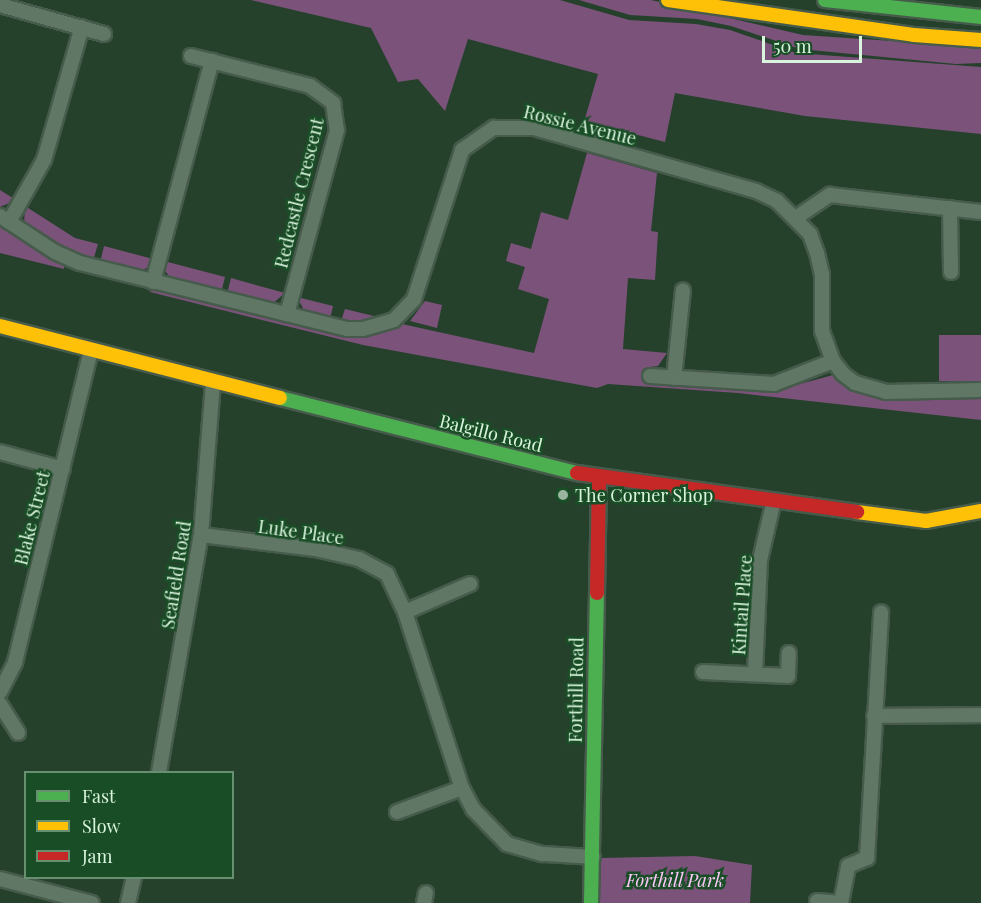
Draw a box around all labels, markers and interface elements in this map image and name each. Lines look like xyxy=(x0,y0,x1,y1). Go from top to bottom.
scale bar xyxy=(765,24,866,62)
text: 50 m xyxy=(773,34,812,58)
street label: Rossie Avenue xyxy=(521,101,639,149)
street label: Redcastle Crescent xyxy=(270,116,328,270)
street label: Balgillo Road xyxy=(437,410,545,456)
street label: Blake Street xyxy=(10,469,54,567)
place label: The Corner Shop xyxy=(575,484,713,506)
marker: The Corner Shop xyxy=(556,488,570,502)
street label: Luke Place xyxy=(257,515,345,549)
street label: Seafield Road xyxy=(157,520,195,630)
street label: Kintail Place xyxy=(728,554,756,656)
street label: Forthill Road xyxy=(564,637,588,743)
legend xyxy=(24,771,234,879)
text: Fast xyxy=(82,784,115,808)
text: Slow xyxy=(82,814,120,838)
text: Jam xyxy=(82,844,112,868)
park label: Forthill Park xyxy=(626,869,724,891)

